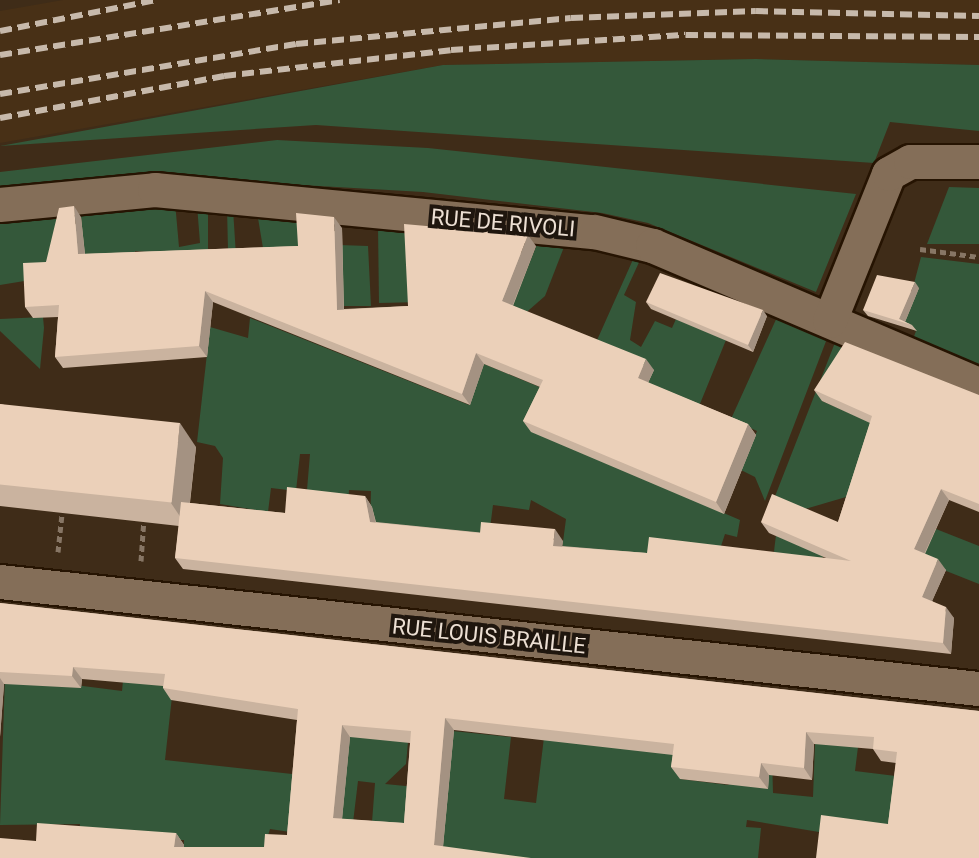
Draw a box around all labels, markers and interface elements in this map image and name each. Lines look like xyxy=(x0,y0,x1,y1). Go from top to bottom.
street label: RUE DE RIVOLI xyxy=(430,204,576,242)
street label: RUE LOUIS BRAILLE xyxy=(391,613,587,659)

